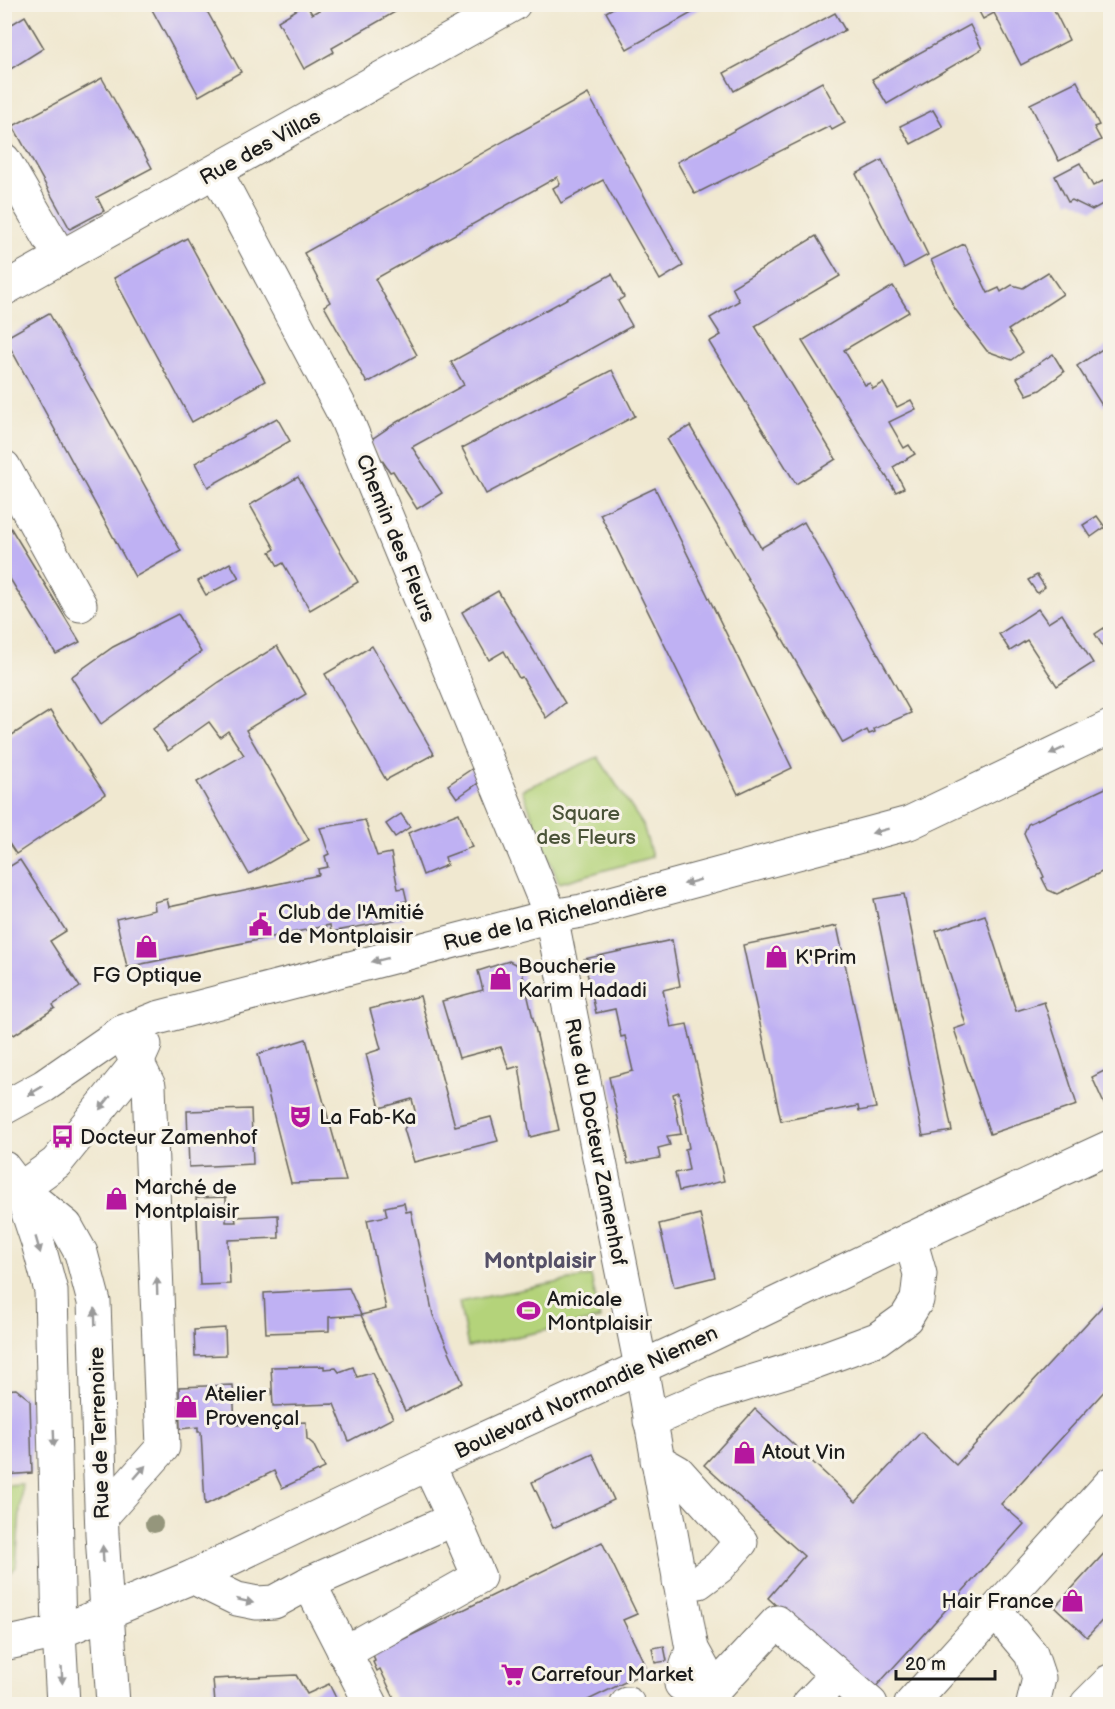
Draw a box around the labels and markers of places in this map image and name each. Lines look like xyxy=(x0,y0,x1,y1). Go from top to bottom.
place label: Club de l'Amitié de Montplaisir xyxy=(278,900,425,949)
public building icon: Club de l'Amitié de Montplaisir xyxy=(247,911,273,937)
shop icon: FG Optique xyxy=(134,934,160,960)
shop icon: K'Prim xyxy=(764,944,790,970)
place label: K'Prim xyxy=(795,945,856,970)
place label: Boucherie Karim Hadadi xyxy=(518,954,647,1003)
place label: FG Optique xyxy=(92,963,202,988)
shop icon: Boucherie Karim Hadadi xyxy=(487,965,513,991)
theatre icon: La Fab-Ka xyxy=(288,1104,314,1130)
place label: La Fab-Ka xyxy=(319,1105,416,1130)
bus stop icon: Docteur Zamenhof xyxy=(49,1124,75,1150)
place label: Docteur Zamenhof xyxy=(80,1125,258,1150)
place label: Marché de Montplaisir xyxy=(134,1175,239,1224)
shop icon: Marché de Montplaisir xyxy=(103,1186,129,1212)
place label: Amicale Montplaisir xyxy=(547,1287,652,1336)
sports icon: Amicale Montplaisir xyxy=(516,1298,542,1324)
place label: Atelier Provençal xyxy=(205,1382,299,1431)
shop icon: Atelier Provençal xyxy=(174,1393,200,1419)
shop icon: Atout Vin xyxy=(731,1439,757,1465)
place label: Atout Vin xyxy=(762,1440,845,1465)
shop icon: Hair France xyxy=(1059,1588,1085,1614)
place label: Hair France xyxy=(942,1589,1054,1614)
supermarket icon: Carrefour Market xyxy=(500,1661,526,1687)
place label: Carrefour Market xyxy=(531,1662,694,1687)

